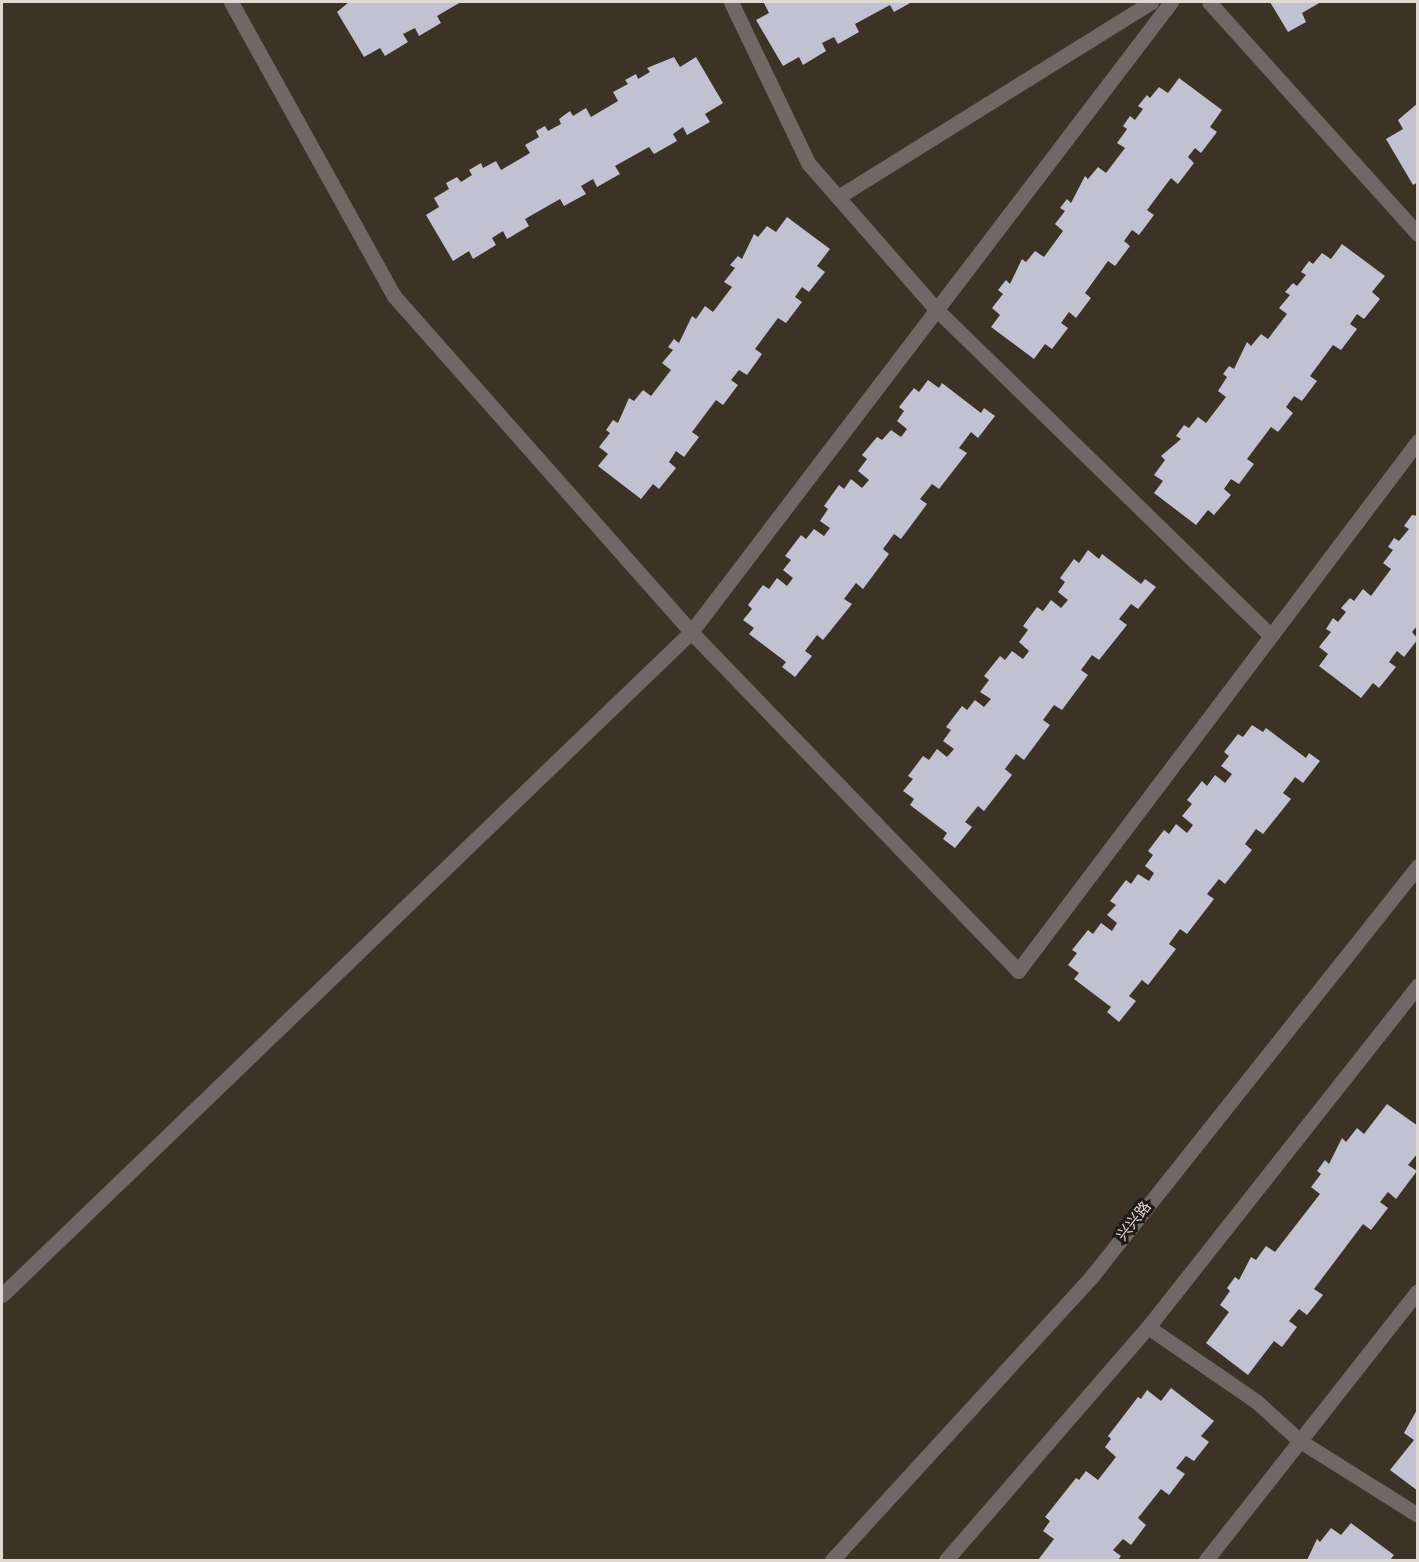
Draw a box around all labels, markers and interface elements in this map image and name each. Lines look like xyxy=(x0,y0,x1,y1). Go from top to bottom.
street label: 兴兴路 xyxy=(1114,1199,1156,1245)

